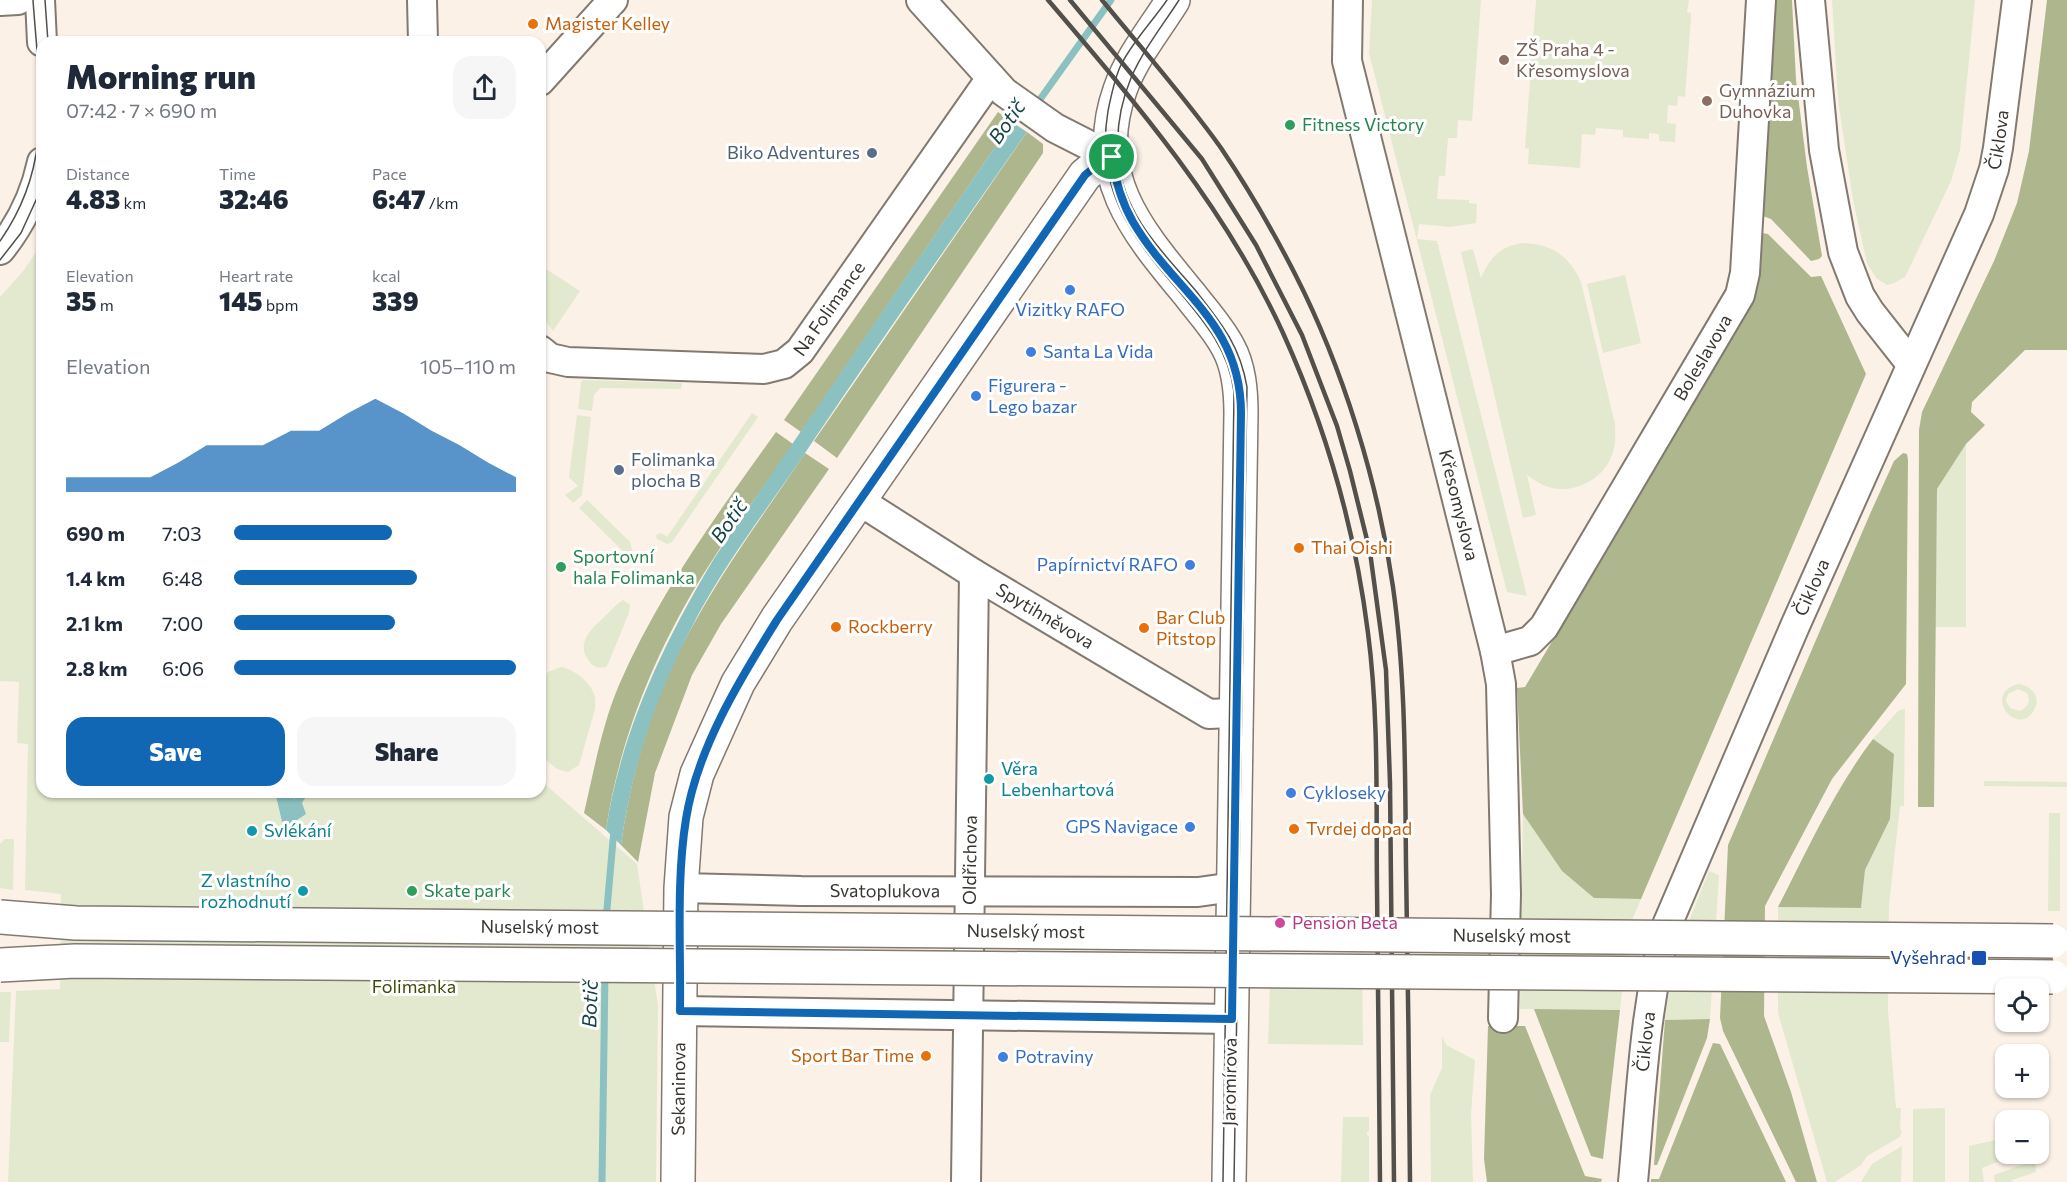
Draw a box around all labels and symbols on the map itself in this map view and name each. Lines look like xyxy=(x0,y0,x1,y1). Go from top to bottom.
place label: Magister Kelley xyxy=(545,12,670,34)
marker: Magister Kelley xyxy=(526,17,540,31)
place label: ZŠ Praha 4 - Křesomyslova xyxy=(1516,38,1630,81)
marker: ZŠ Praha 4 - Křesomyslova xyxy=(1497,53,1511,67)
place label: Gymnázium Duhovka xyxy=(1719,79,1816,122)
water label: Botič xyxy=(983,93,1031,148)
marker: Gymnázium Duhovka xyxy=(1700,94,1714,108)
street label: Čiklova xyxy=(1982,109,2013,172)
place label: Fitness Victory xyxy=(1302,113,1424,135)
marker: Fitness Victory xyxy=(1283,118,1297,132)
pin xyxy=(1086,131,1137,182)
place label: Biko Adventures xyxy=(727,141,860,163)
marker: Biko Adventures xyxy=(865,146,879,160)
street label: Na Folimance xyxy=(788,257,869,360)
marker: Vizitky RAFO xyxy=(1063,283,1077,297)
place label: Vizitky RAFO xyxy=(1015,298,1125,320)
street label: Boleslavova xyxy=(1668,310,1736,404)
place label: Santa La Vida xyxy=(1043,340,1154,362)
marker: Santa La Vida xyxy=(1024,345,1038,359)
place label: Figurera - Lego bazar xyxy=(988,374,1077,417)
marker: Figurera - Lego bazar xyxy=(969,389,983,403)
street label: Křesomyslova xyxy=(1435,447,1484,563)
place label: Folimanka plocha B xyxy=(631,448,716,491)
marker: Folimanka plocha B xyxy=(612,463,626,477)
water label: Botič xyxy=(705,492,753,547)
place label: Thai Oishi xyxy=(1311,536,1393,558)
marker: Thai Oishi xyxy=(1292,541,1306,555)
place label: Sportovní hala Folimanka xyxy=(573,545,695,588)
place label: Papírnictví RAFO xyxy=(1037,553,1178,575)
street label: Čiklova xyxy=(1789,555,1834,619)
marker: Papírnictví RAFO xyxy=(1183,558,1197,572)
marker: Sportovní hala Folimanka xyxy=(554,560,568,574)
street label: Spytihněvova xyxy=(992,578,1098,653)
place label: Bar Club Pitstop xyxy=(1156,606,1225,649)
place label: Rockberry xyxy=(848,615,933,637)
marker: Rockberry xyxy=(829,620,843,634)
marker: Bar Club Pitstop xyxy=(1137,621,1151,635)
place label: Věra Lebenhartová xyxy=(1001,757,1114,800)
marker: Věra Lebenhartová xyxy=(982,772,996,786)
place label: Cykloseky xyxy=(1303,781,1386,803)
marker: Cykloseky xyxy=(1284,786,1298,800)
street label: Oldřichova xyxy=(958,815,981,905)
place label: GPS Navigace xyxy=(1065,815,1178,837)
place label: Tvrdej dopad xyxy=(1306,817,1412,839)
place label: Svlékání xyxy=(264,819,333,841)
marker: GPS Navigace xyxy=(1183,820,1197,834)
marker: Tvrdej dopad xyxy=(1287,822,1301,836)
marker: Svlékání xyxy=(245,824,259,838)
place label: Z vlastního rozhodnutí xyxy=(201,869,292,912)
place label: Skate park xyxy=(424,879,511,901)
street label: Svatoplukova xyxy=(830,879,940,901)
marker: Z vlastního rozhodnutí xyxy=(296,884,310,898)
marker: Skate park xyxy=(405,884,419,898)
place label: Pension Beta xyxy=(1292,911,1398,933)
street label: Nuselský most xyxy=(480,915,599,938)
marker: Pension Beta xyxy=(1273,916,1287,930)
street label: Nuselský most xyxy=(966,919,1085,942)
street label: Nuselský most xyxy=(1452,924,1571,947)
place label: Vyšehrad xyxy=(1890,946,1966,968)
marker: Vyšehrad xyxy=(1970,949,1988,967)
park label: Folimanka xyxy=(372,975,456,997)
water label: Botič xyxy=(576,978,602,1028)
street label: Čiklova xyxy=(1631,1010,1659,1073)
street label: Jaromírova xyxy=(1217,1038,1241,1126)
street label: Sekaninova xyxy=(666,1042,689,1136)
place label: Sport Bar Time xyxy=(791,1044,914,1066)
place label: Potraviny xyxy=(1015,1045,1094,1067)
marker: Sport Bar Time xyxy=(919,1049,933,1063)
marker: Potraviny xyxy=(996,1050,1010,1064)

